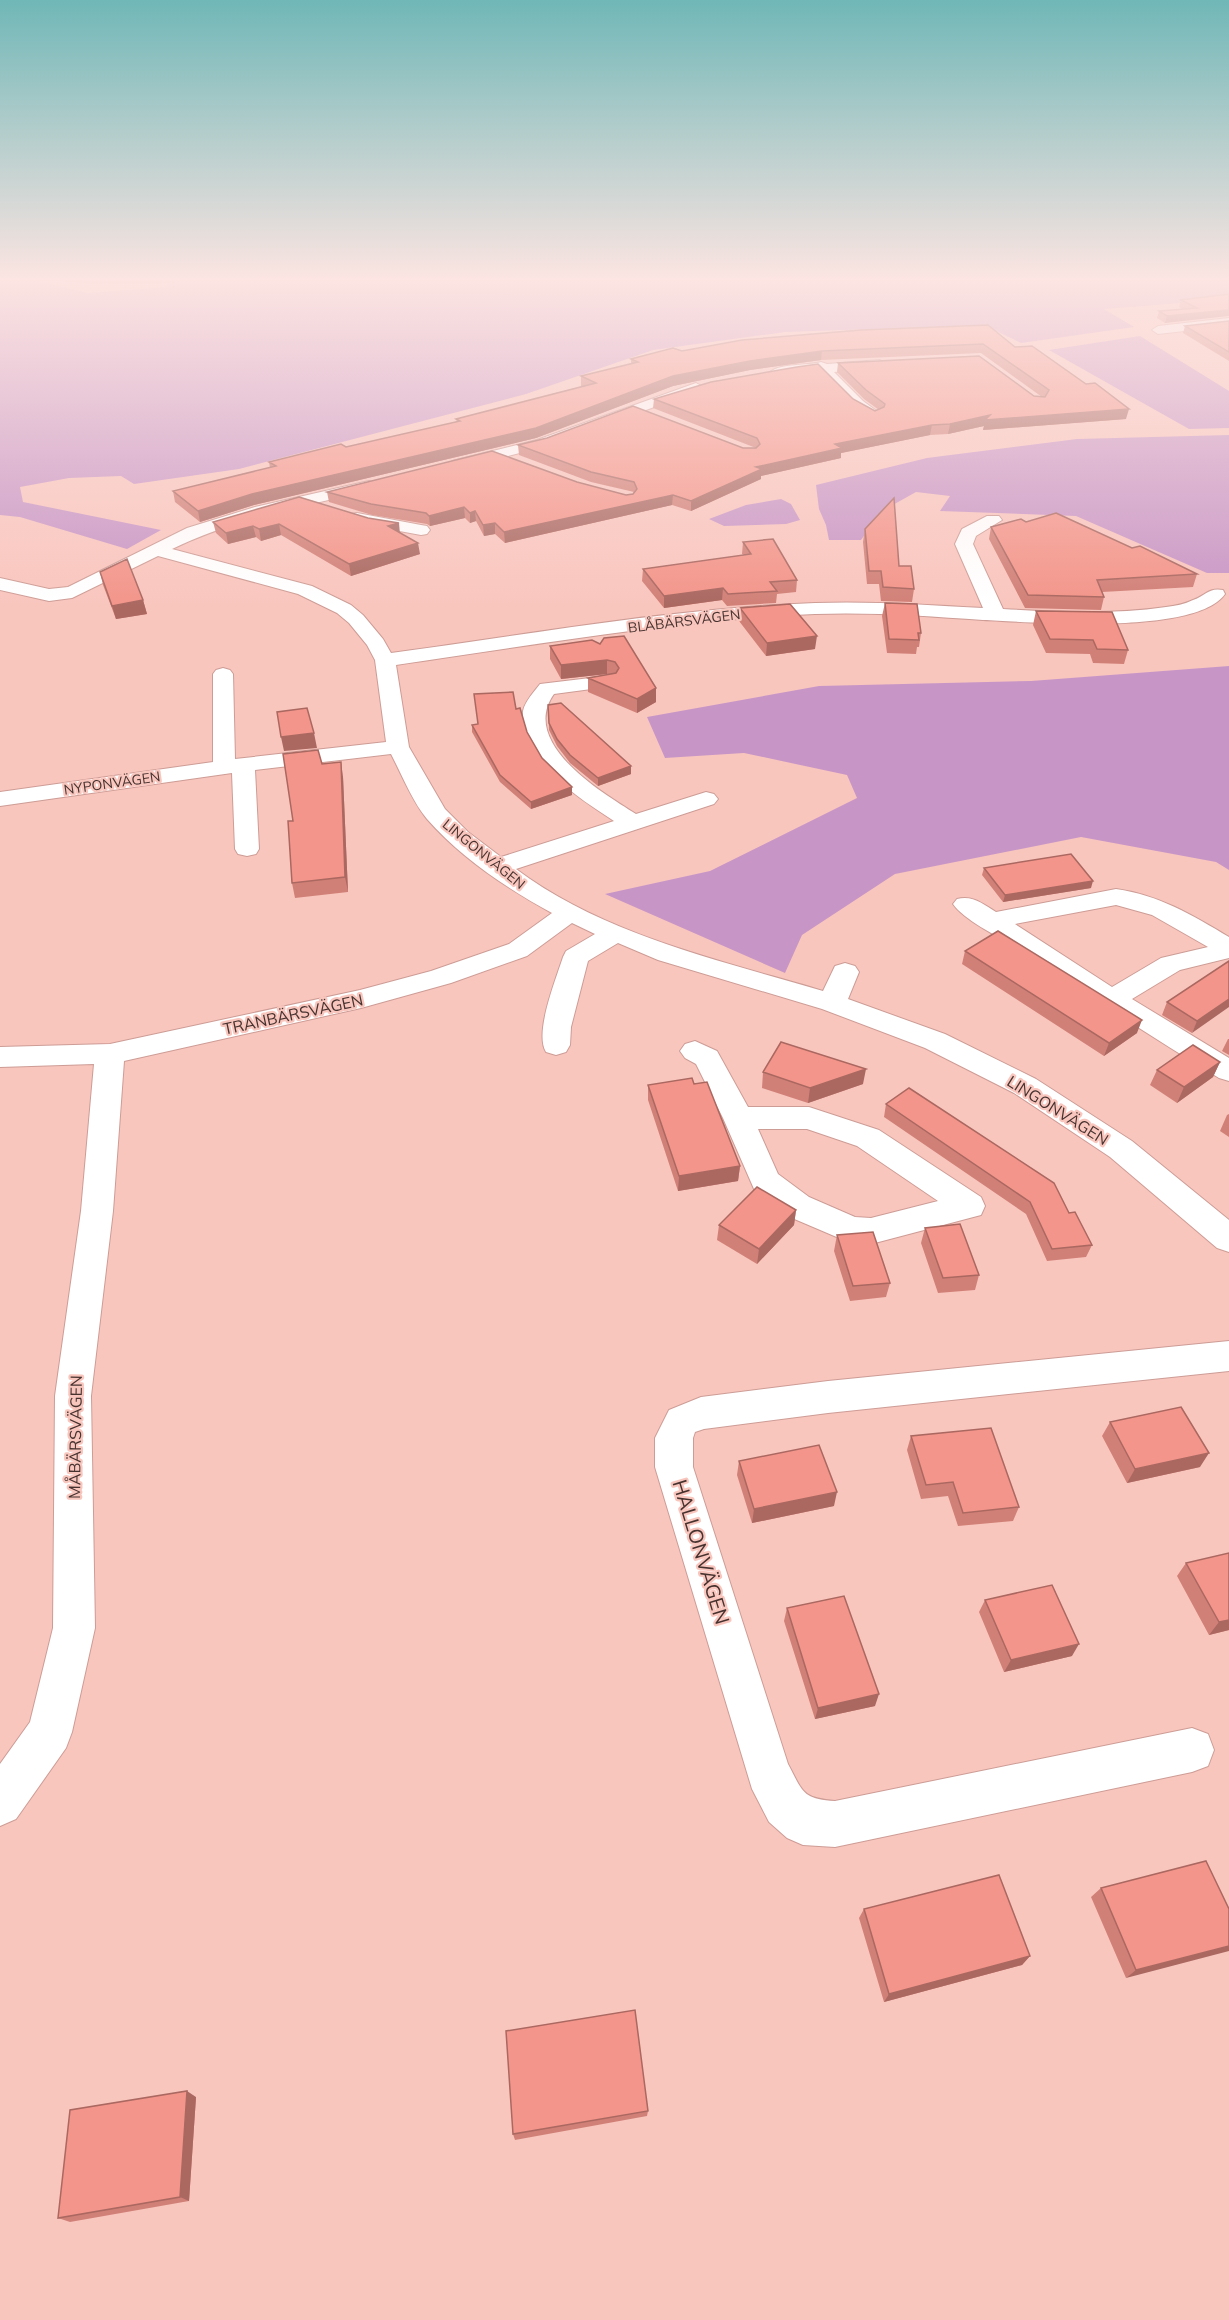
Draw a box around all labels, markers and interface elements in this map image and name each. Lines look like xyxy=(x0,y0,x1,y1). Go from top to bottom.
street label: BLÅBÄRSVÄGEN xyxy=(627,605,741,637)
street label: NYPONVÄGEN xyxy=(62,767,162,799)
street label: LINGONVÄGEN xyxy=(439,815,529,893)
street label: TRANBÄRSVÄGEN xyxy=(221,989,365,1039)
street label: LINGONVÄGEN xyxy=(1004,1071,1112,1149)
street label: MÅBÄRSVÄGEN xyxy=(64,1375,86,1499)
street label: HALLONVÄGEN xyxy=(668,1476,735,1627)

